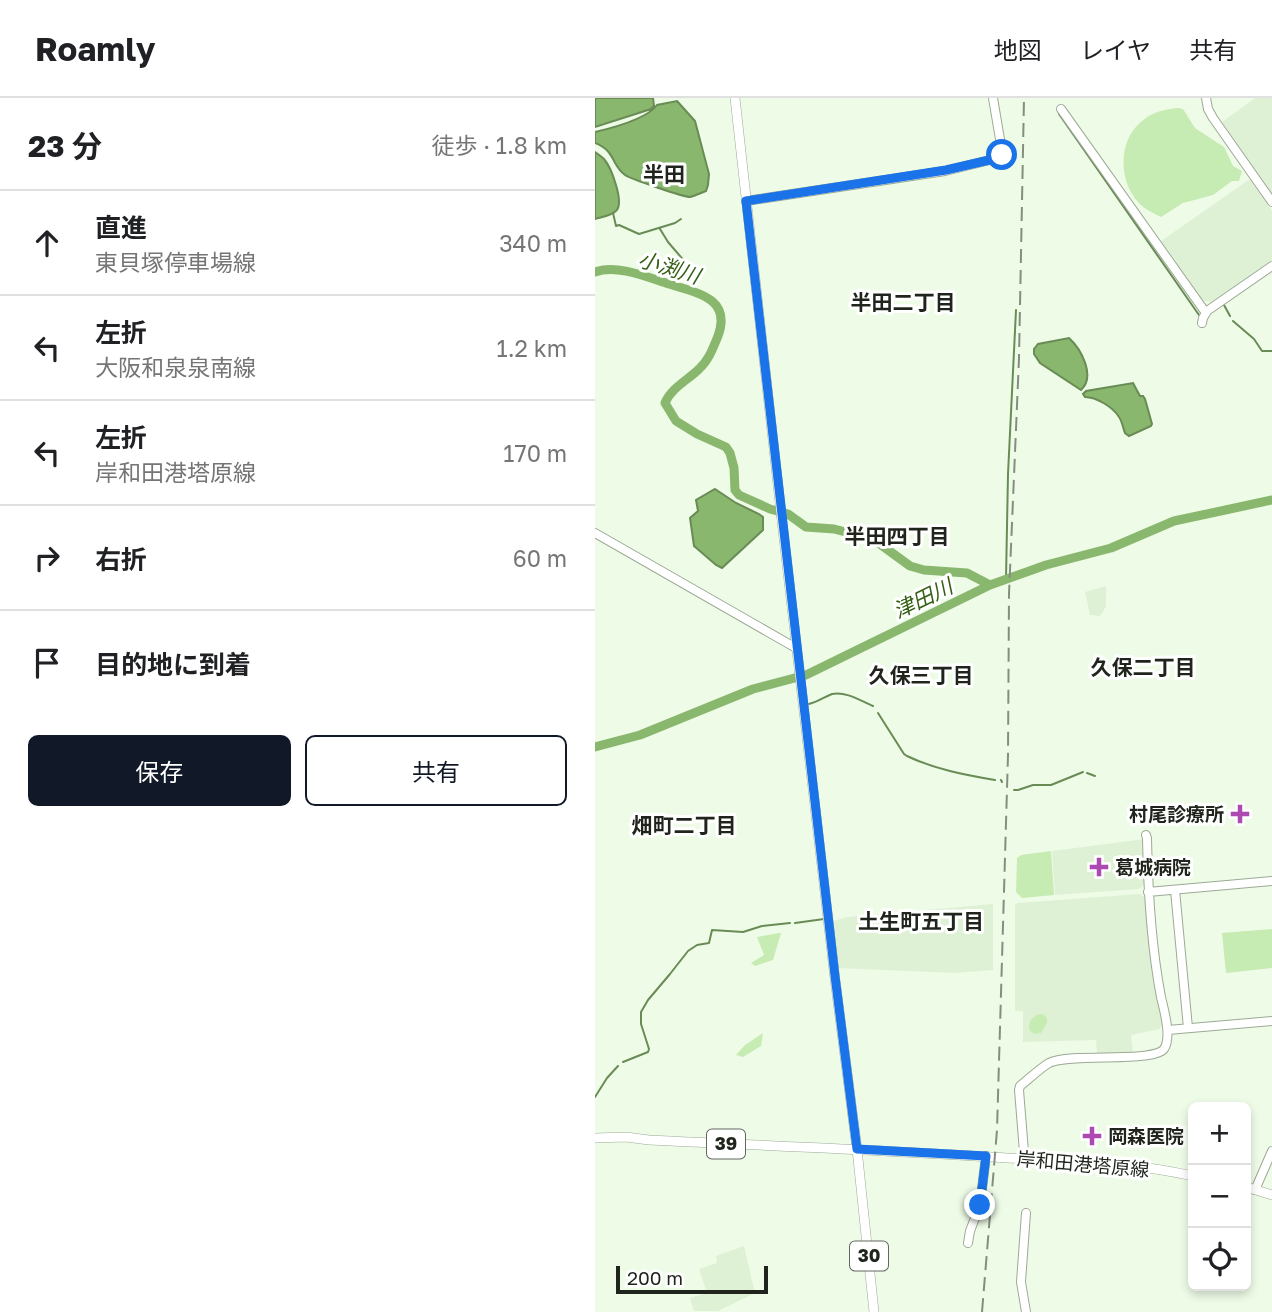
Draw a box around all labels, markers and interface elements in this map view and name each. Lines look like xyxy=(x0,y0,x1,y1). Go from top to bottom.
text: Roamly xyxy=(35,29,155,68)
text: 地図 xyxy=(994,35,1042,64)
text: レイヤ xyxy=(1080,35,1151,64)
text: 共有 xyxy=(1189,35,1237,64)
text: 23 分 xyxy=(28,128,102,164)
text: 徒歩 · 1.8 km xyxy=(431,131,567,159)
route start xyxy=(986,139,1017,170)
district label: 半田 xyxy=(643,161,685,187)
text: 直進 xyxy=(95,212,147,243)
icon: ahead xyxy=(28,224,66,262)
text: 340 m xyxy=(499,229,567,257)
water label: 小渕川 xyxy=(635,245,705,289)
text: 東貝塚停車場線 xyxy=(95,248,256,276)
district label: 半田二丁目 xyxy=(851,289,956,315)
text: 左折 xyxy=(95,317,147,348)
icon: left xyxy=(28,329,66,367)
text: 1.2 km xyxy=(497,334,567,362)
text: 大阪和泉泉南線 xyxy=(95,353,256,381)
text: 左折 xyxy=(95,422,147,453)
icon: left xyxy=(28,434,66,472)
text: 170 m xyxy=(503,439,567,467)
text: 岸和田港塔原線 xyxy=(95,458,256,486)
district label: 半田四丁目 xyxy=(845,523,950,549)
icon: right xyxy=(28,539,66,577)
text: 右折 xyxy=(95,544,147,575)
text: 60 m xyxy=(513,544,567,572)
water label: 津田川 xyxy=(889,572,958,624)
icon: arrive xyxy=(28,644,66,682)
text: 目的地に到着 xyxy=(95,649,251,680)
district label: 久保二丁目 xyxy=(1091,654,1196,680)
district label: 久保三丁目 xyxy=(869,662,974,688)
button: 保存 xyxy=(28,735,291,806)
button: 共有 xyxy=(305,735,567,806)
place label: 村尾診療所 xyxy=(1129,802,1224,825)
marker: 村尾診療所 xyxy=(1230,804,1250,824)
district label: 畑町二丁目 xyxy=(632,812,737,838)
place label: 葛城病院 xyxy=(1115,855,1191,878)
marker: 葛城病院 xyxy=(1089,857,1109,877)
district label: 土生町五丁目 xyxy=(858,908,984,934)
map controls xyxy=(1188,1102,1251,1291)
button: + xyxy=(1188,1102,1251,1165)
place label: 岡森医院 xyxy=(1108,1124,1184,1147)
marker: 岡森医院 xyxy=(1082,1126,1102,1146)
road number: 39 xyxy=(707,1129,745,1158)
street label: 岸和田港塔原線 xyxy=(1016,1146,1150,1181)
button: − xyxy=(1188,1165,1251,1228)
route end xyxy=(964,1189,995,1220)
button: locate xyxy=(1188,1228,1251,1291)
road number: 30 xyxy=(850,1241,888,1270)
scale bar xyxy=(616,1263,768,1295)
text: 200 m xyxy=(627,1266,683,1289)

